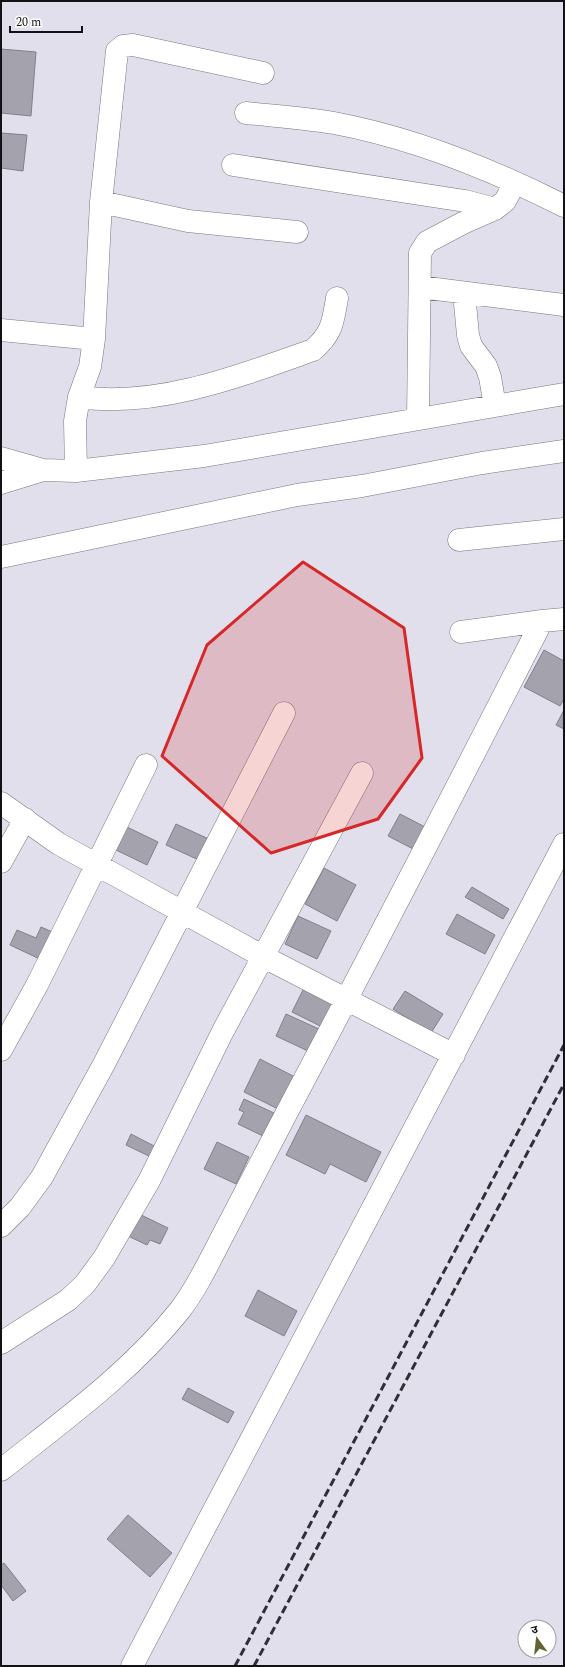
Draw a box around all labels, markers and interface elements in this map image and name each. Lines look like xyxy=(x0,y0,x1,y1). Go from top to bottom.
scale bar xyxy=(10,8,82,34)
text: 20 m xyxy=(16,13,41,32)
north arrow xyxy=(517,1619,557,1659)
text: उ xyxy=(529,1621,540,1639)

